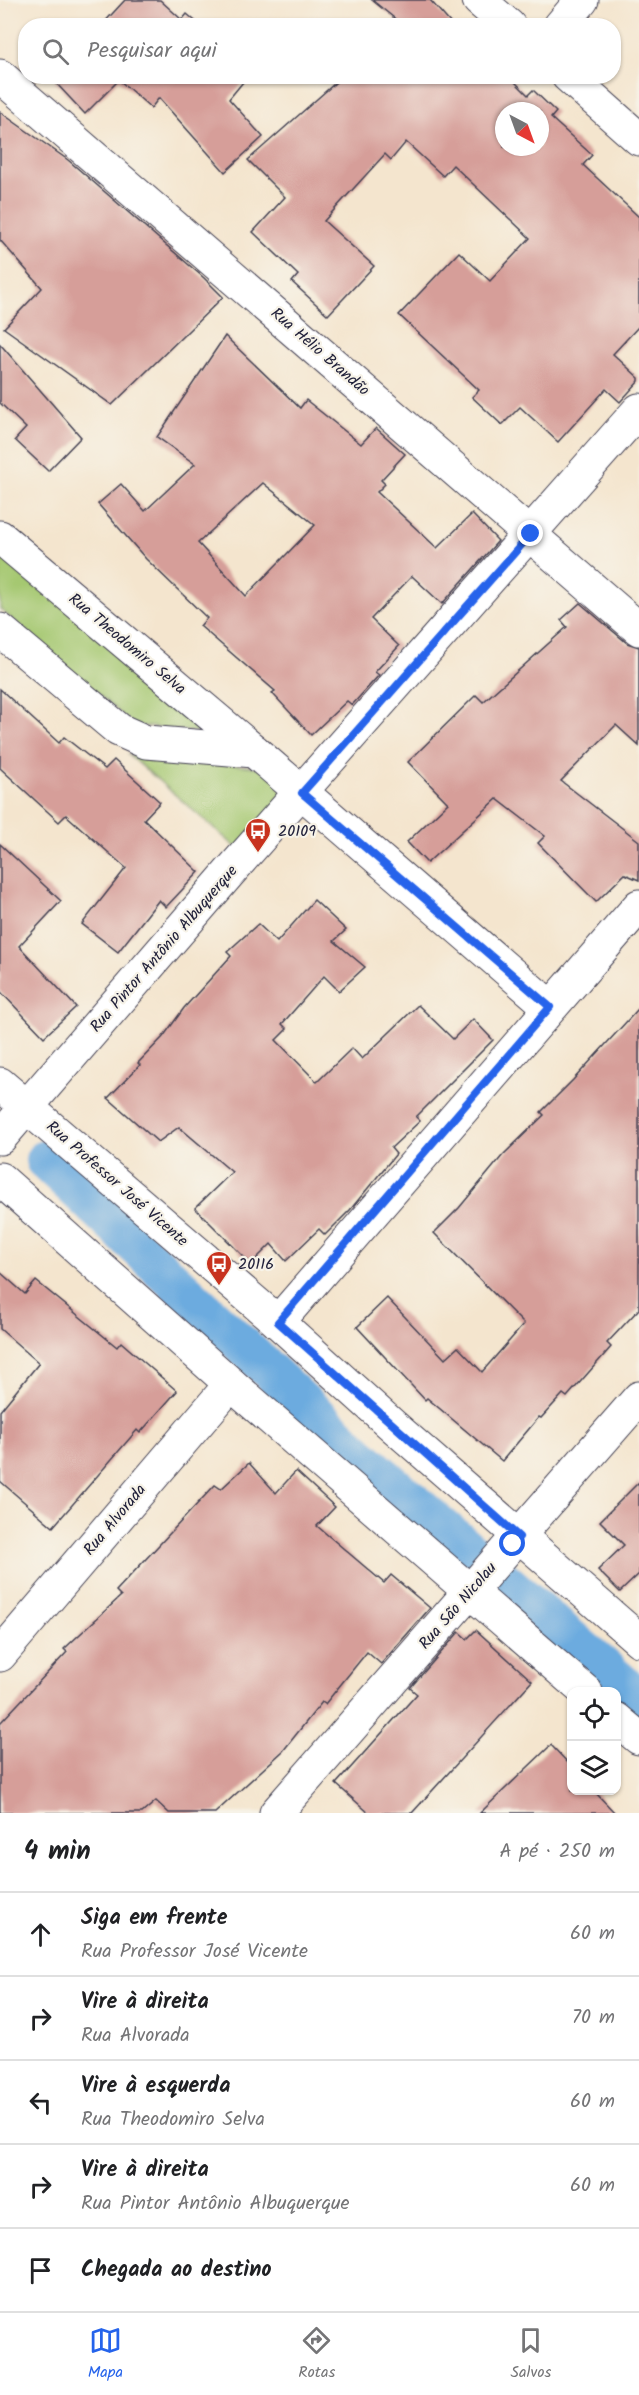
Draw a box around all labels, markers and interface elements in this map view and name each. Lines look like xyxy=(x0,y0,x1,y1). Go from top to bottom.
search box xyxy=(18,18,621,84)
text: Pesquisar aqui xyxy=(87,34,217,69)
icon: search xyxy=(39,35,72,68)
north arrow xyxy=(495,102,549,156)
street label: Rua Hélio Brandão xyxy=(265,302,375,402)
route end xyxy=(517,520,543,546)
street label: Rua Theodomiro Selva xyxy=(63,587,191,701)
bus stop icon: 20109 xyxy=(243,816,273,854)
place label: 20109 xyxy=(278,819,316,844)
street label: Rua Pintor Antônio Albuquerque xyxy=(84,860,244,1038)
street label: Rua Professor José Vicente xyxy=(40,1115,194,1253)
bus stop icon: 20116 xyxy=(204,1249,234,1287)
place label: 20116 xyxy=(238,1252,274,1277)
street label: Rua Alvorada xyxy=(77,1479,153,1561)
route start xyxy=(499,1530,525,1556)
street label: Rua São Nicolau xyxy=(413,1557,503,1655)
map controls xyxy=(567,1687,621,1795)
button: locate xyxy=(567,1687,621,1741)
button: layers xyxy=(567,1741,621,1795)
text: 4 min xyxy=(24,1831,91,1873)
text: A pé · 250 m xyxy=(499,1836,615,1868)
text: Siga em frente xyxy=(81,1901,227,1936)
icon: ahead xyxy=(24,1918,57,1951)
text: 60 m xyxy=(570,1918,615,1950)
text: Rua Professor José Vicente xyxy=(81,1936,308,1968)
text: Vire à direita xyxy=(81,1985,209,2020)
icon: right xyxy=(24,2002,57,2035)
text: 70 m xyxy=(572,2002,615,2034)
text: Rua Alvorada xyxy=(81,2020,190,2052)
text: Vire à esquerda xyxy=(81,2069,230,2104)
icon: left xyxy=(24,2086,57,2119)
text: 60 m xyxy=(570,2086,615,2118)
text: Rua Theodomiro Selva xyxy=(81,2104,265,2136)
text: Vire à direita xyxy=(81,2153,209,2188)
icon: right xyxy=(24,2170,57,2203)
text: 60 m xyxy=(570,2170,615,2202)
text: Rua Pintor Antônio Albuquerque xyxy=(81,2188,350,2220)
text: Chegada ao destino xyxy=(81,2253,272,2288)
icon: arrive xyxy=(24,2254,57,2287)
tab: Mapa xyxy=(88,2324,123,2385)
tab: Rotas xyxy=(298,2324,335,2385)
tab: Salvos xyxy=(511,2324,551,2385)

